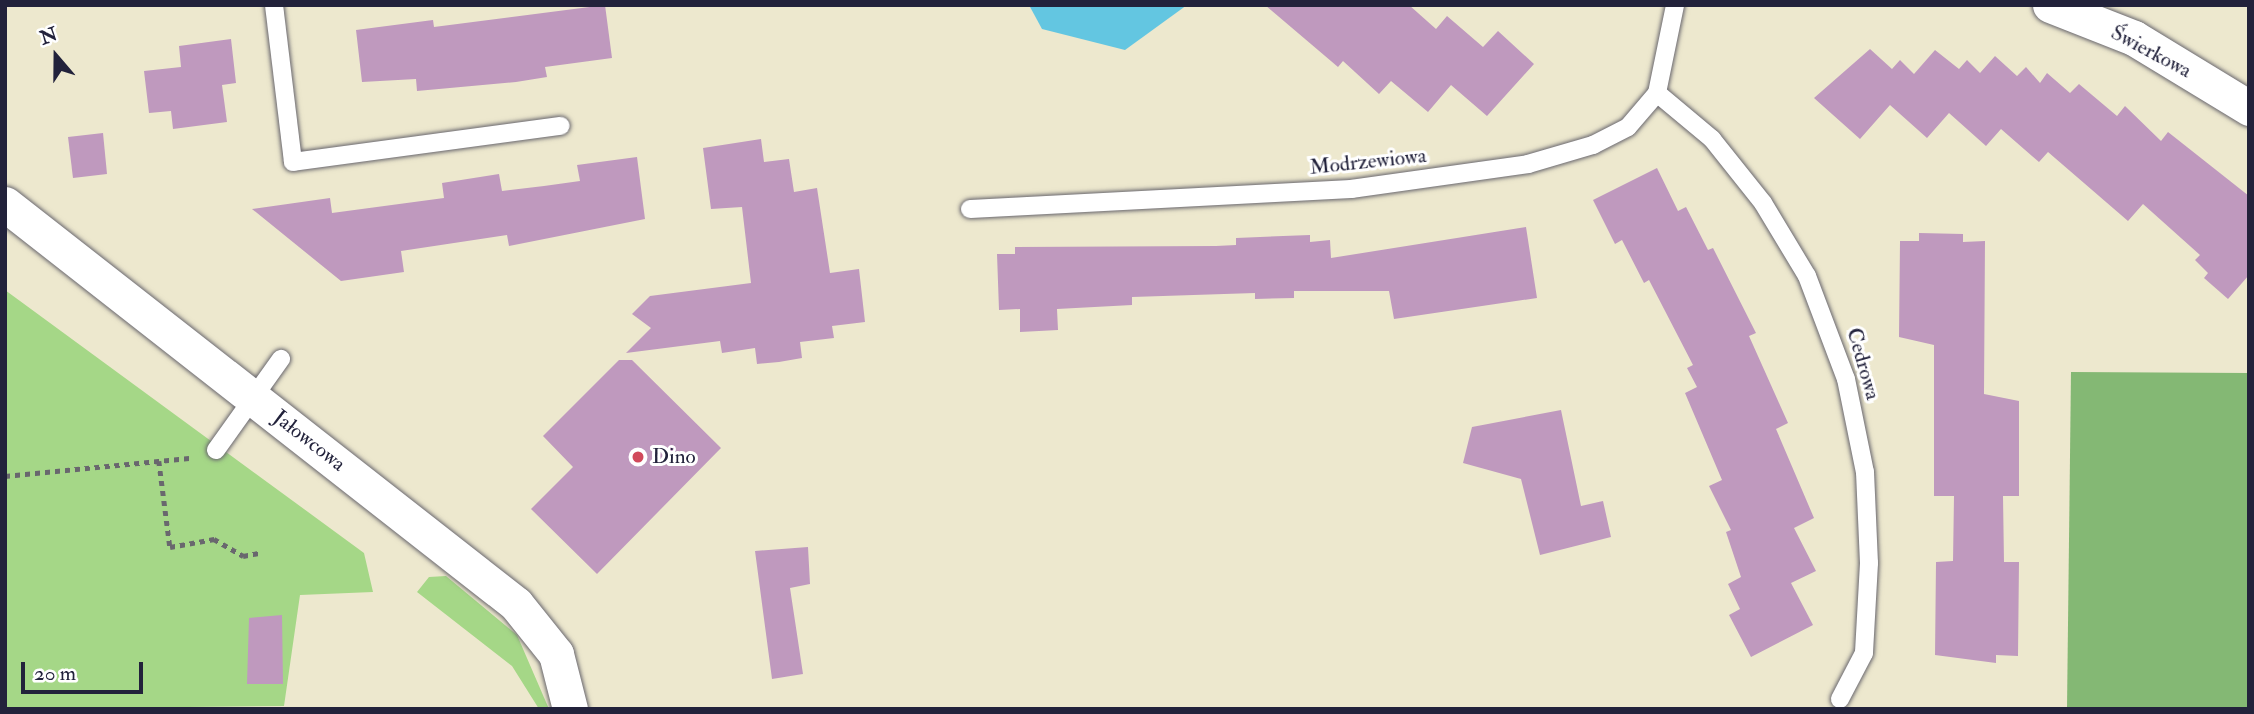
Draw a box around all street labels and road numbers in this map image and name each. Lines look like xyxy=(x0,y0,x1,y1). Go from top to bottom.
street label: Świerkowa xyxy=(2106,20,2196,84)
street label: Modrzewiowa xyxy=(1308,143,1428,181)
street label: Cedrowa xyxy=(1841,325,1885,403)
street label: Jałowcowa xyxy=(268,405,350,477)

